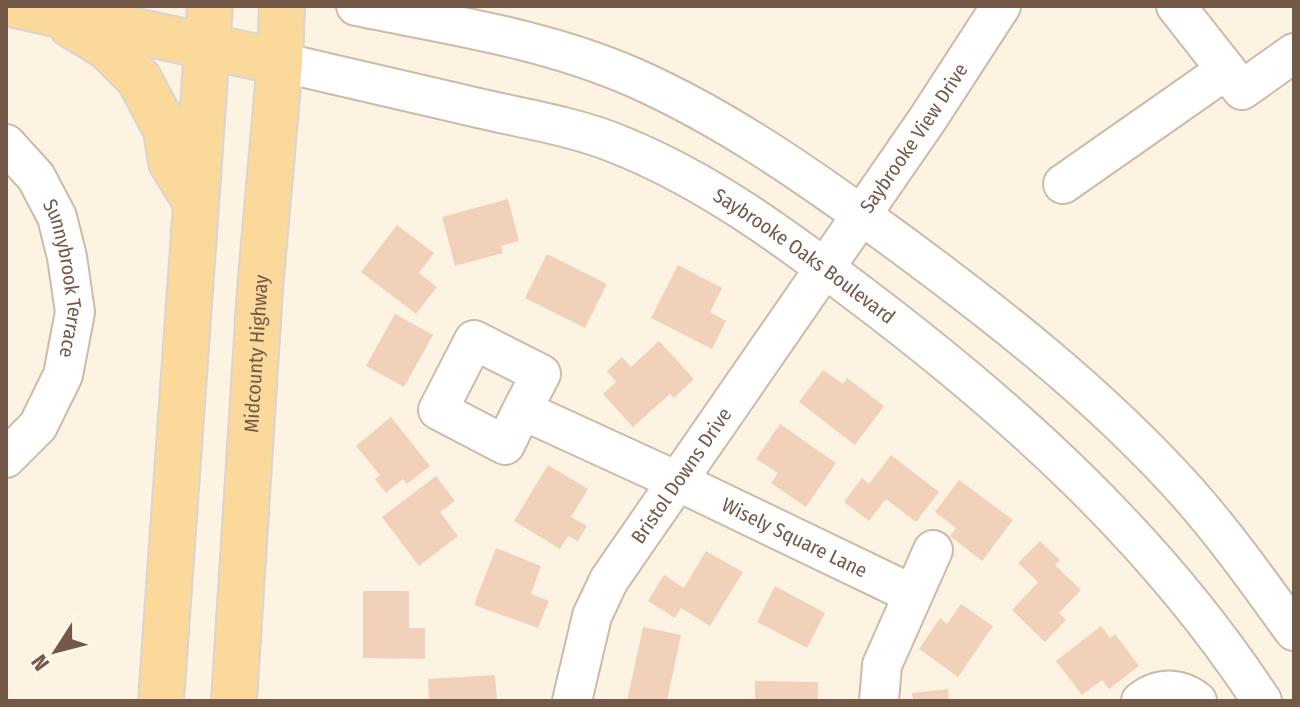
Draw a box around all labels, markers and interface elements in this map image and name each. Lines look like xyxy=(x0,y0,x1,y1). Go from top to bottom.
street label: Saybrooke View Drive xyxy=(855,59,973,217)
street label: Saybrooke Oaks Boulevard xyxy=(709,183,900,329)
street label: Sunnybrook Terrace xyxy=(38,195,88,360)
street label: Midcounty Highway xyxy=(239,274,273,433)
street label: Bristol Downs Drive xyxy=(626,403,736,548)
street label: Wisely Square Lane xyxy=(718,492,871,583)
north arrow xyxy=(16,611,96,691)
text: N xyxy=(25,649,55,676)

